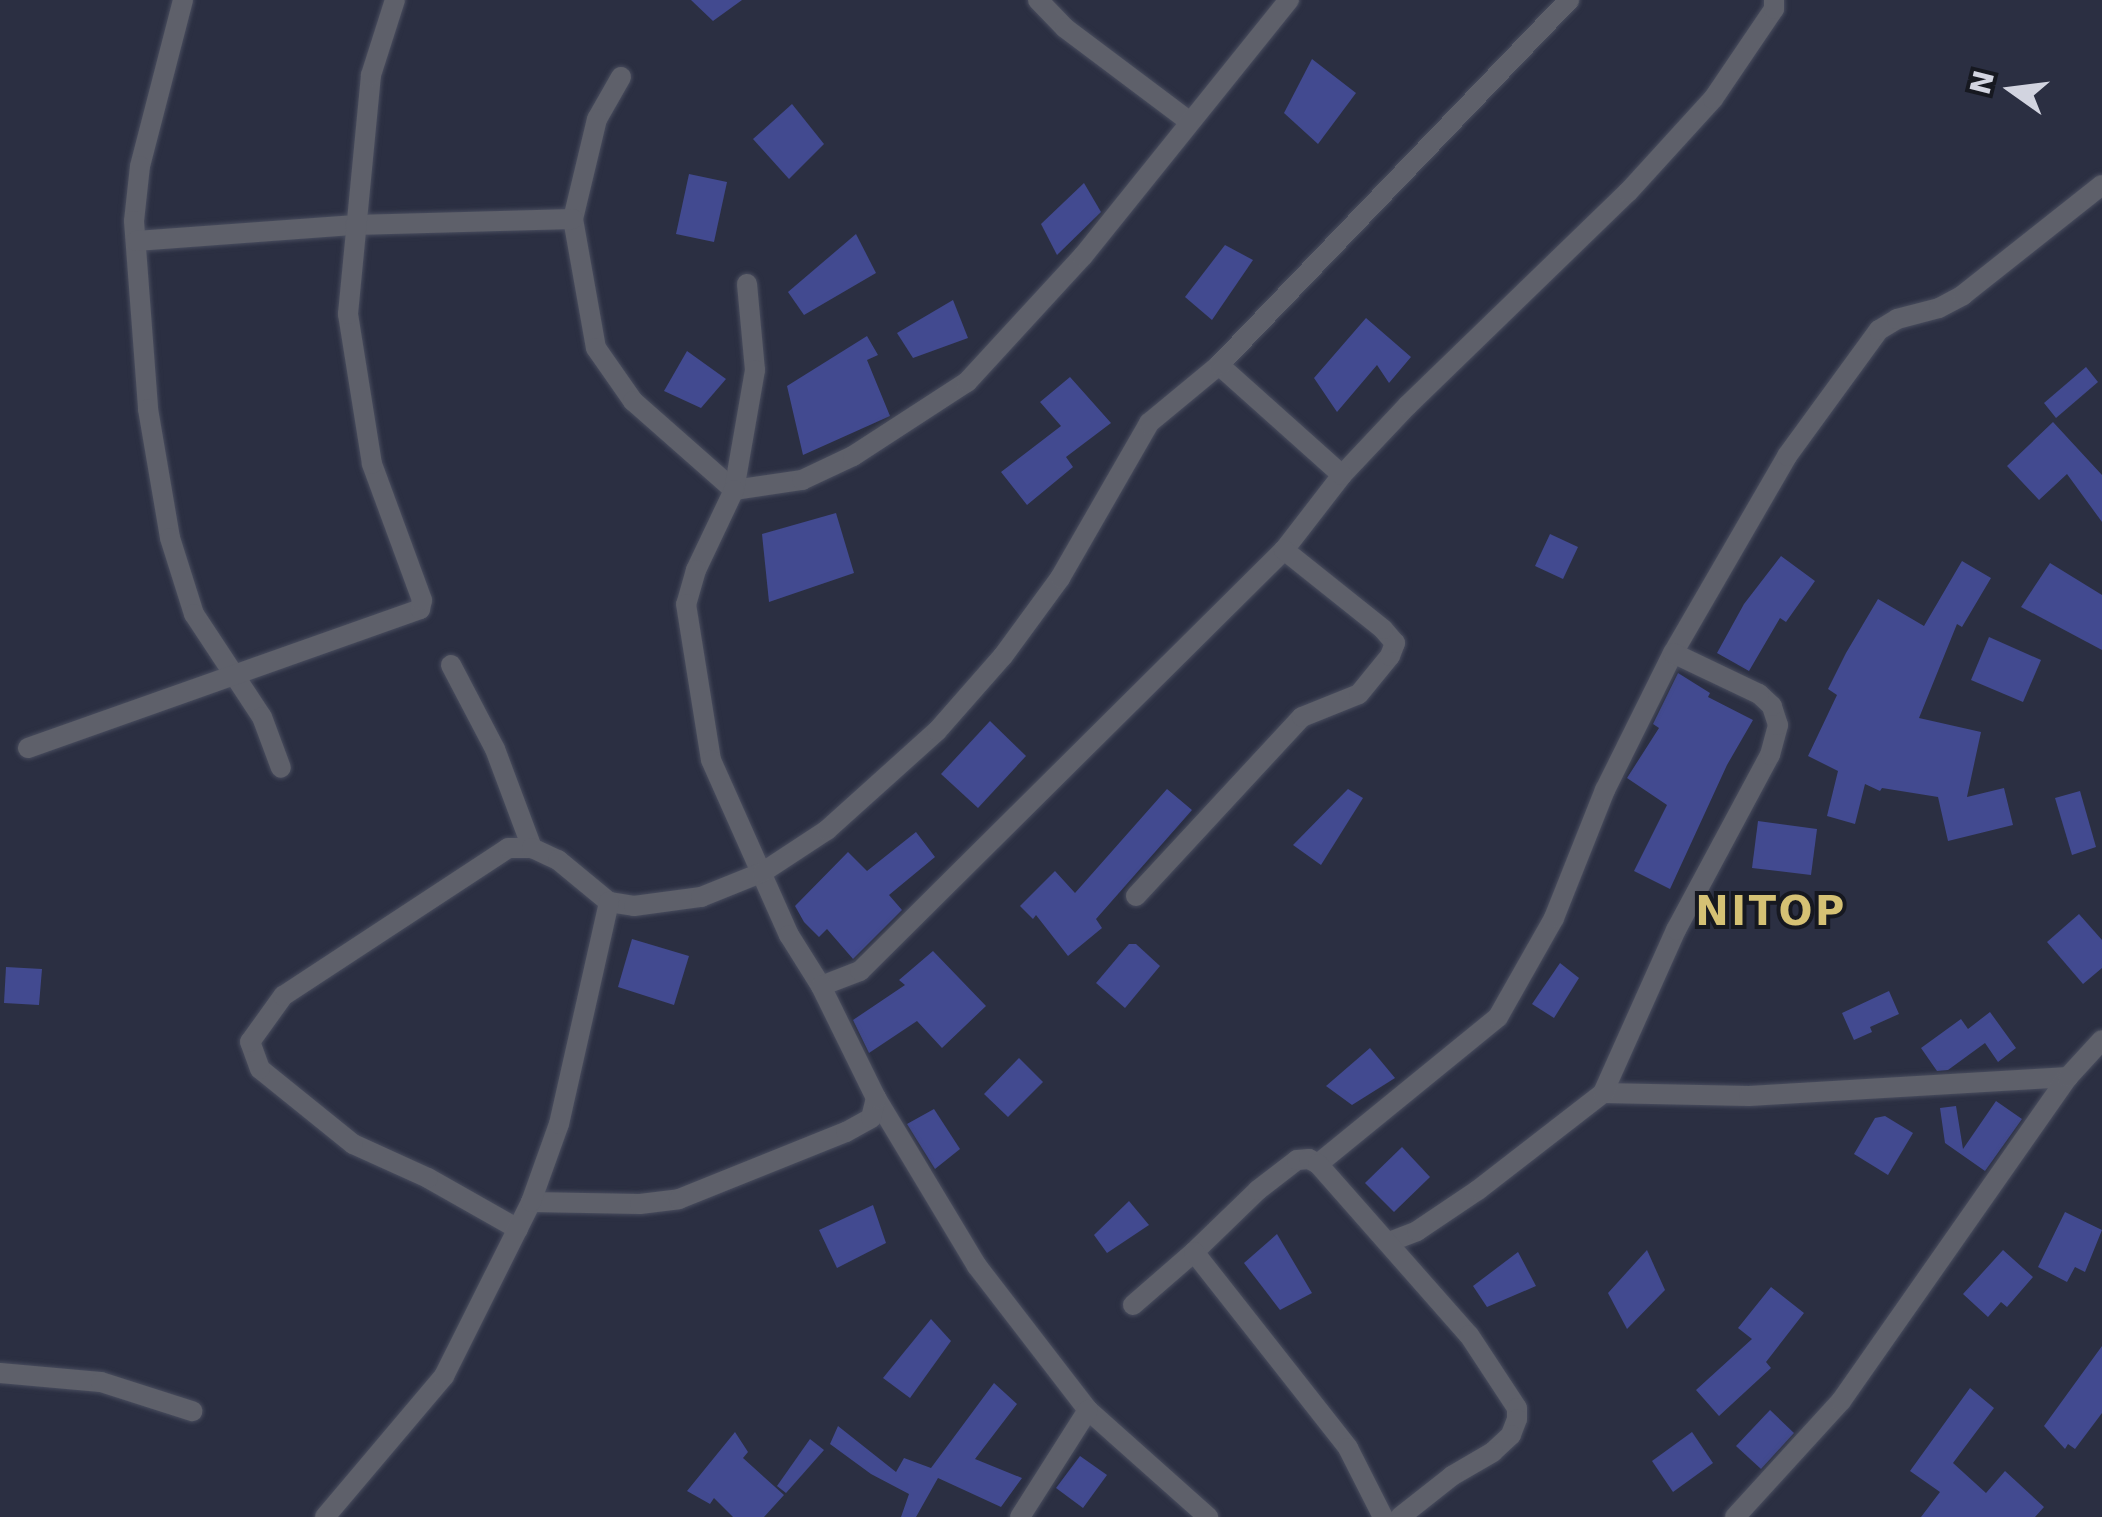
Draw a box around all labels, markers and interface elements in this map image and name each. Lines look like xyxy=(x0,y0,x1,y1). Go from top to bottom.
north arrow xyxy=(1962,40,2062,140)
text: N xyxy=(1964,67,2001,98)
district label: NITOP xyxy=(1695,887,1847,935)

